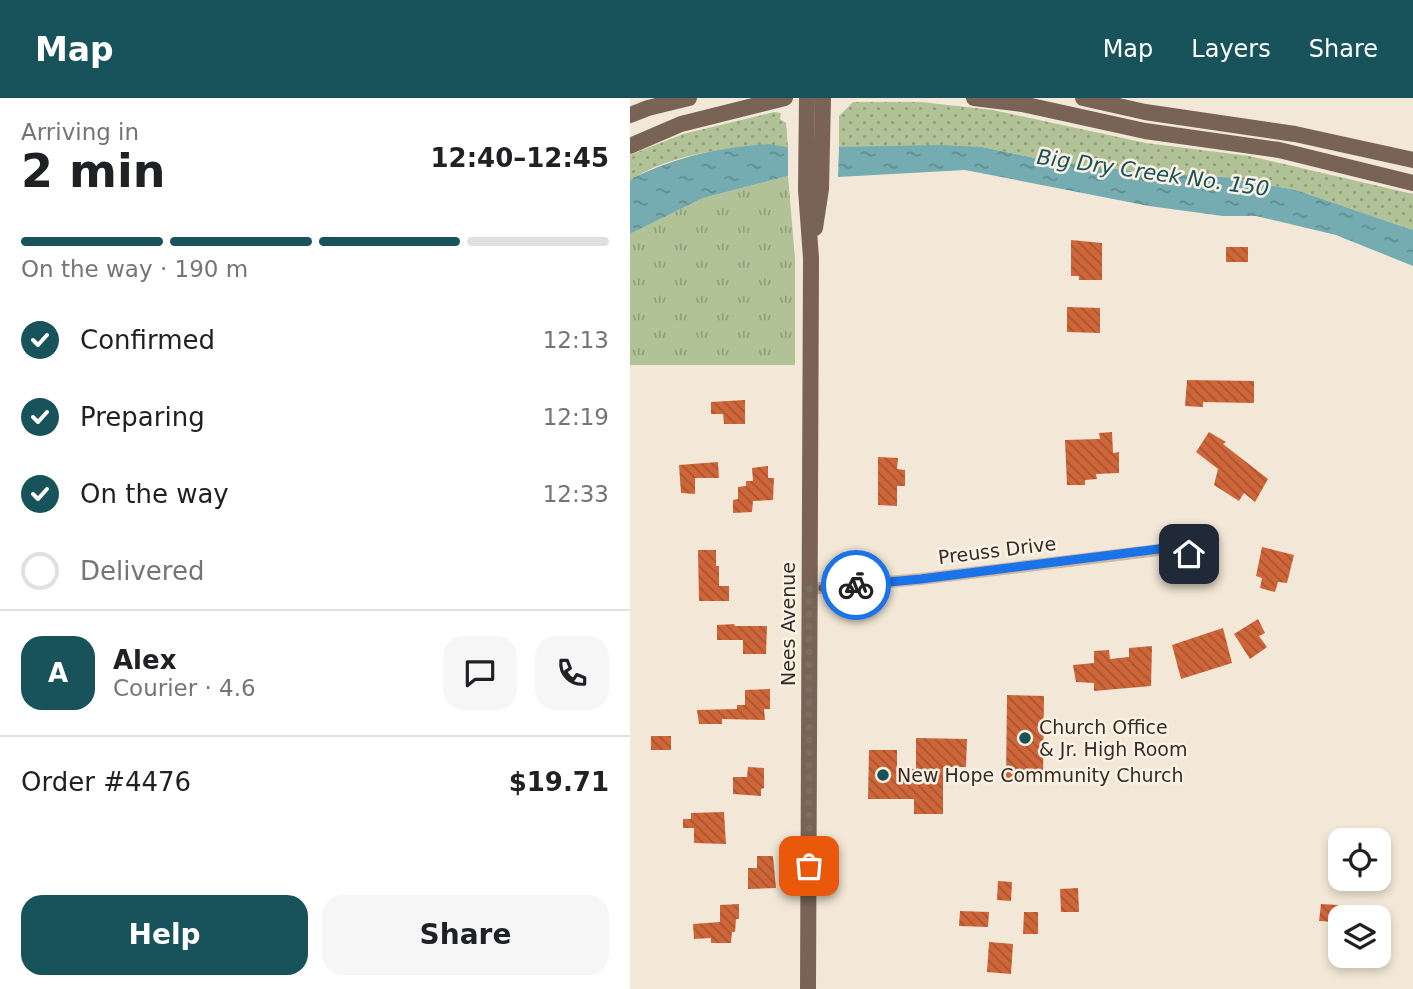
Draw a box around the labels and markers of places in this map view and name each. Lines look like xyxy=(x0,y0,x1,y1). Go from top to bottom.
pin xyxy=(1159,524,1219,584)
place label: Church Office & Jr. High Room xyxy=(1039,716,1187,760)
marker: Church Office & Jr. High Room xyxy=(1017,730,1033,746)
place label: New Hope Community Church xyxy=(897,764,1183,786)
marker: New Hope Community Church xyxy=(875,767,891,783)
pin xyxy=(779,836,839,896)

